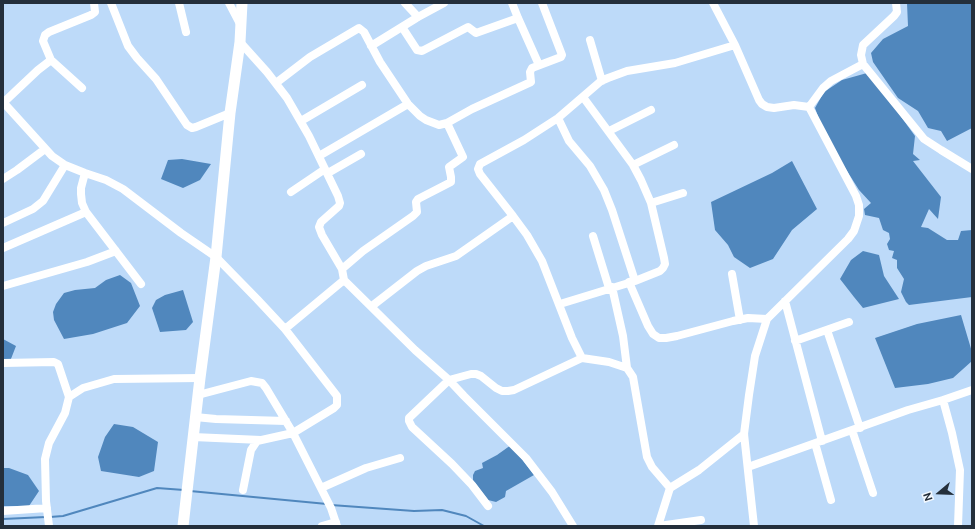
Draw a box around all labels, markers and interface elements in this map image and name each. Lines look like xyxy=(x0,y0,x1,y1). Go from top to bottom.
north arrow xyxy=(919,473,959,513)
text: N xyxy=(921,491,935,503)

